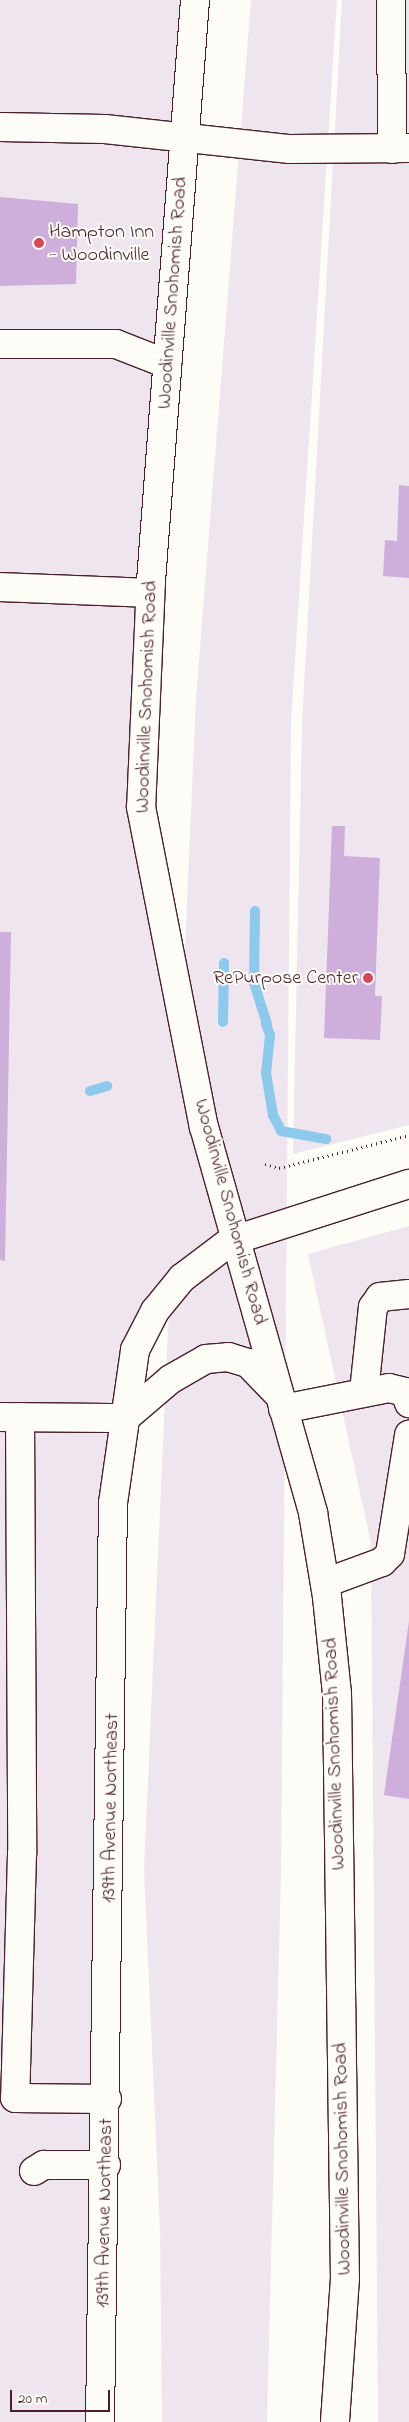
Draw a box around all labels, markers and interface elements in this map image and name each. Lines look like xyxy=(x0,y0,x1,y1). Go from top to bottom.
street label: Woodinville Snohomish Road xyxy=(153,176,193,410)
place label: Hampton Inn - Woodinville xyxy=(49,220,154,267)
marker: Hampton Inn - Woodinville xyxy=(33,237,45,249)
street label: Woodinville Snohomish Road xyxy=(131,580,163,814)
place label: RePurpose Center xyxy=(213,966,358,990)
marker: RePurpose Center xyxy=(362,972,374,984)
street label: Woodinville Snohomish Road xyxy=(188,1097,272,1327)
street label: Woodinville Snohomish Road xyxy=(319,1637,351,1871)
street label: 139th Avenue Northeast xyxy=(97,1713,125,1903)
street label: Woodinville Snohomish Road xyxy=(329,2042,357,2276)
street label: 139th Avenue Northeast xyxy=(91,2118,119,2308)
scale bar xyxy=(12,2380,112,2412)
text: 20 m xyxy=(18,2388,47,2410)

